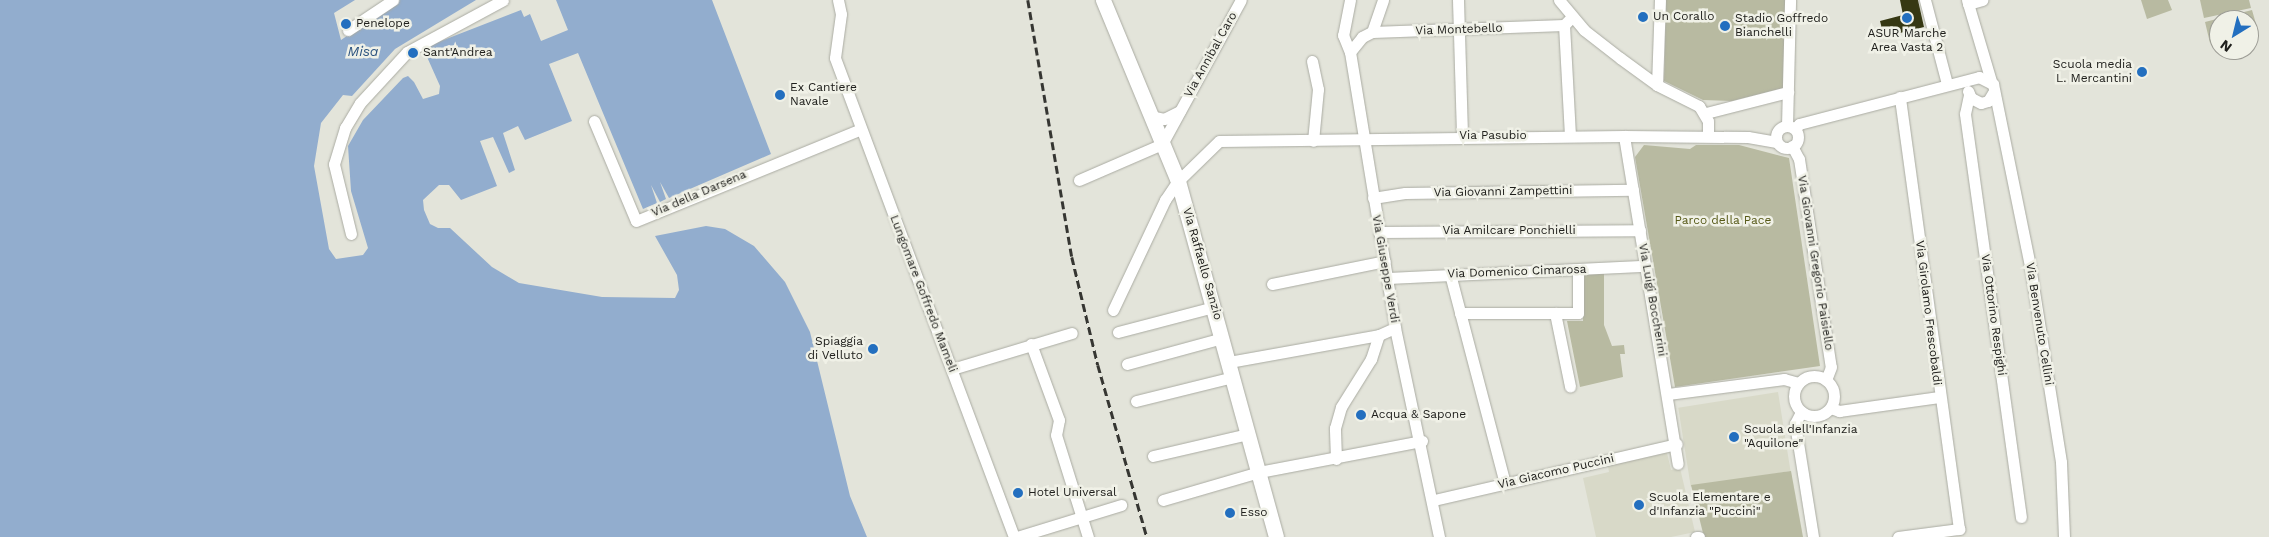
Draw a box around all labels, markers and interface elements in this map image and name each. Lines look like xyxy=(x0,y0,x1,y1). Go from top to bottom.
street label: Via Annibal Caro xyxy=(1181,9,1241,101)
place label: Un Corallo xyxy=(1653,10,1714,24)
north arrow xyxy=(2209,10,2259,60)
marker: Un Corallo xyxy=(1637,11,1649,23)
marker: ASUR Marche Area Vasta 2 xyxy=(1900,11,1914,25)
place label: Stadio Goffredo Bianchelli xyxy=(1735,12,1828,40)
place label: Penelope xyxy=(356,17,410,31)
marker: Penelope xyxy=(340,18,352,30)
marker: Stadio Goffredo Bianchelli xyxy=(1719,20,1731,32)
street label: Via Montebello xyxy=(1415,21,1503,39)
place label: ASUR Marche Area Vasta 2 xyxy=(1868,27,1946,55)
text: N xyxy=(2217,37,2235,56)
water label: Misa xyxy=(348,43,378,59)
place label: Sant'Andrea xyxy=(423,46,493,60)
marker: Sant'Andrea xyxy=(407,47,419,59)
place label: Scuola media L. Mercantini xyxy=(2053,58,2132,86)
marker: Scuola media L. Mercantini xyxy=(2136,66,2148,78)
place label: Ex Cantiere Navale xyxy=(790,81,857,109)
marker: Ex Cantiere Navale xyxy=(774,89,786,101)
street label: Via Pasubio xyxy=(1459,129,1527,143)
street label: Via della Darsena xyxy=(649,167,749,221)
street label: Via Giovanni Gregorio Paisiello xyxy=(1794,174,1836,352)
street label: Via Giovanni Zampettini xyxy=(1433,184,1573,200)
street label: Via Raffaello Sanzio xyxy=(1179,206,1225,322)
street label: Lungomare Goffredo Mameli xyxy=(886,213,960,375)
street label: Via Giuseppe Verdi xyxy=(1368,214,1402,324)
park label: Parco della Pace xyxy=(1674,214,1772,228)
street label: Via Amilcare Ponchielli xyxy=(1442,224,1576,238)
street label: Via Girolamo Frescobaldi xyxy=(1912,240,1944,386)
street label: Via Luigi Boccherini xyxy=(1635,242,1669,358)
street label: Via Ottorino Respighi xyxy=(1977,253,2009,377)
street label: Via Benvenuto Cellini xyxy=(2022,261,2056,387)
street label: Via Domenico Cimarosa xyxy=(1447,262,1587,282)
place label: Spiaggia di Velluto xyxy=(807,335,863,363)
marker: Spiaggia di Velluto xyxy=(867,343,879,355)
place label: Acqua & Sapone xyxy=(1371,408,1466,422)
marker: Acqua & Sapone xyxy=(1355,409,1367,421)
place label: Scuola dell'Infanzia "Aquilone" xyxy=(1744,423,1858,451)
marker: Scuola dell'Infanzia "Aquilone" xyxy=(1728,431,1740,443)
street label: Via Giacomo Puccini xyxy=(1496,452,1616,492)
place label: Hotel Universal xyxy=(1028,486,1117,500)
marker: Hotel Universal xyxy=(1012,487,1024,499)
place label: Scuola Elementare e d'Infanzia "Puccini" xyxy=(1649,491,1771,519)
marker: Scuola Elementare e d'Infanzia "Puccini" xyxy=(1633,499,1645,511)
place label: Esso xyxy=(1240,506,1268,520)
marker: Esso xyxy=(1224,507,1236,519)

